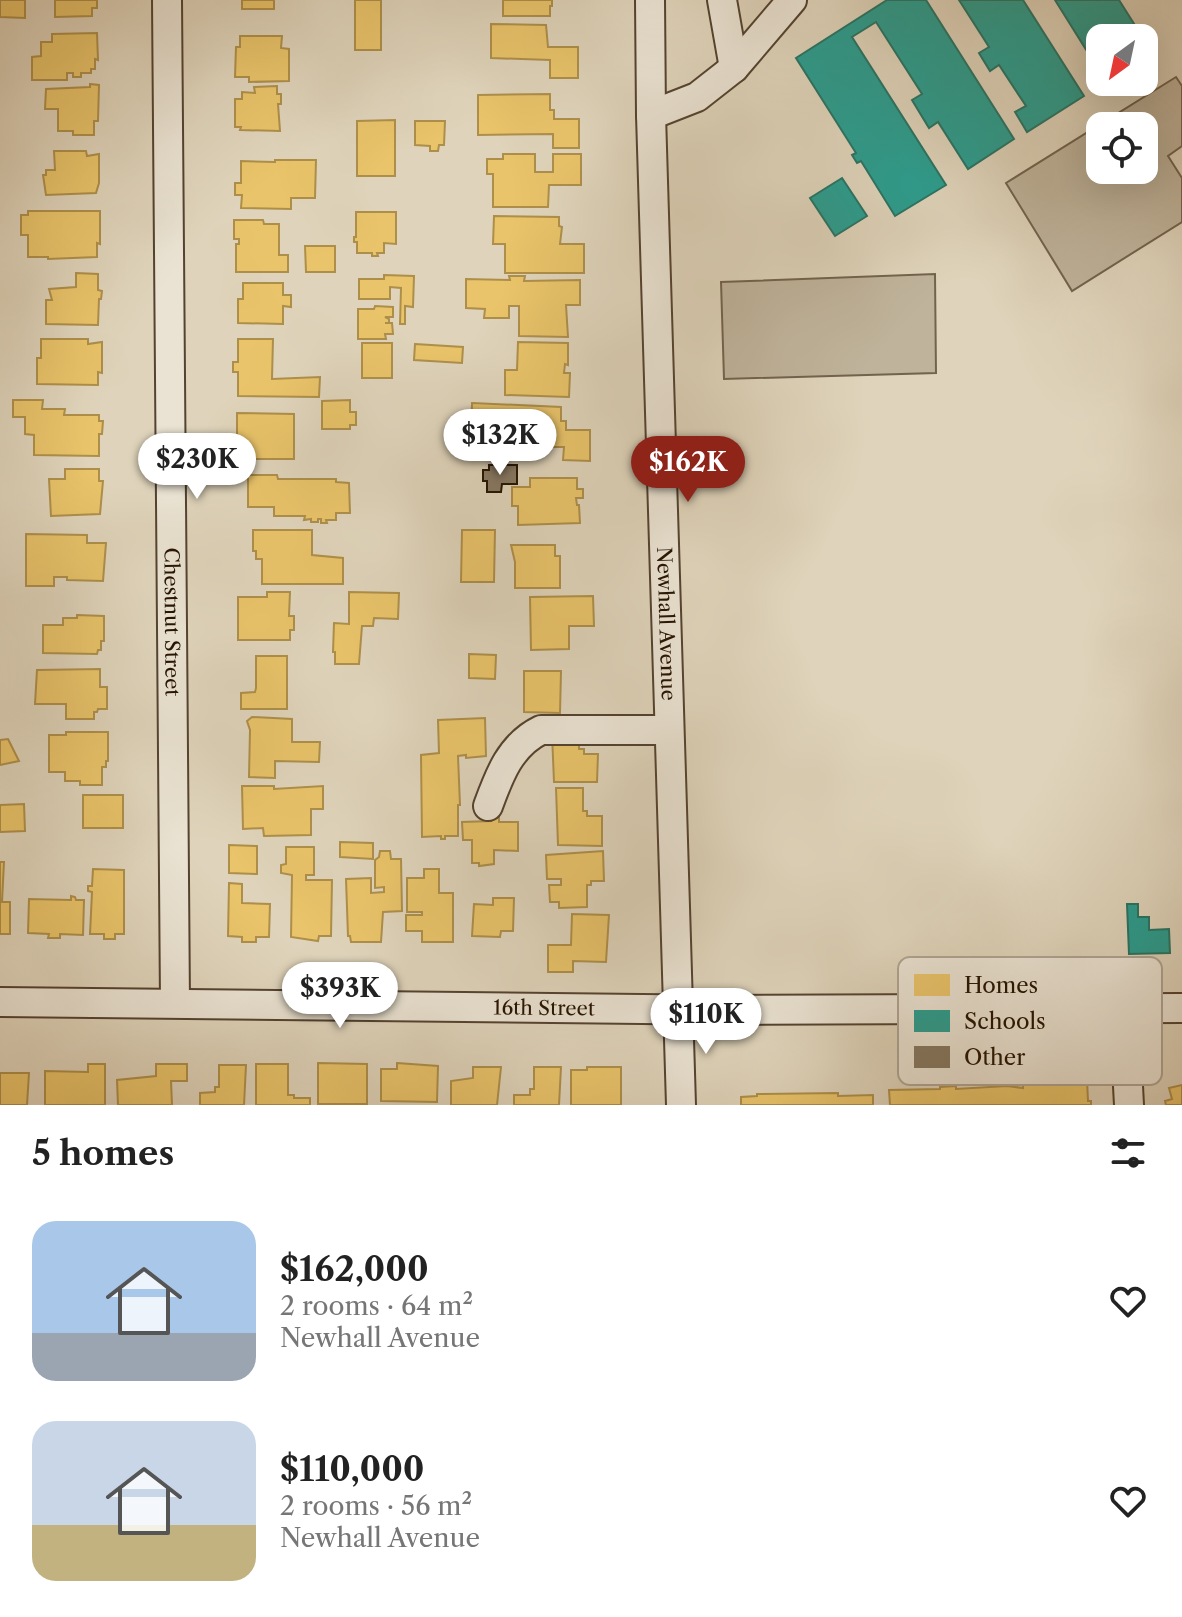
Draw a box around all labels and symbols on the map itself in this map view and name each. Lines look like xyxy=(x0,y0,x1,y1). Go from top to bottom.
north arrow xyxy=(1086,24,1158,96)
pin: $132K xyxy=(444,409,556,477)
pin: $230K xyxy=(141,433,253,501)
pin: $162K xyxy=(632,436,744,504)
street label: Newhall Avenue xyxy=(652,546,681,701)
street label: Chestnut Street xyxy=(159,547,185,696)
legend xyxy=(898,957,1162,1085)
pin: $393K xyxy=(284,962,396,1030)
text: Homes xyxy=(964,972,1038,999)
pin: $110K xyxy=(650,988,762,1056)
street label: 16th Street xyxy=(493,995,595,1021)
text: Schools xyxy=(964,1008,1046,1035)
text: Other xyxy=(964,1044,1025,1071)

